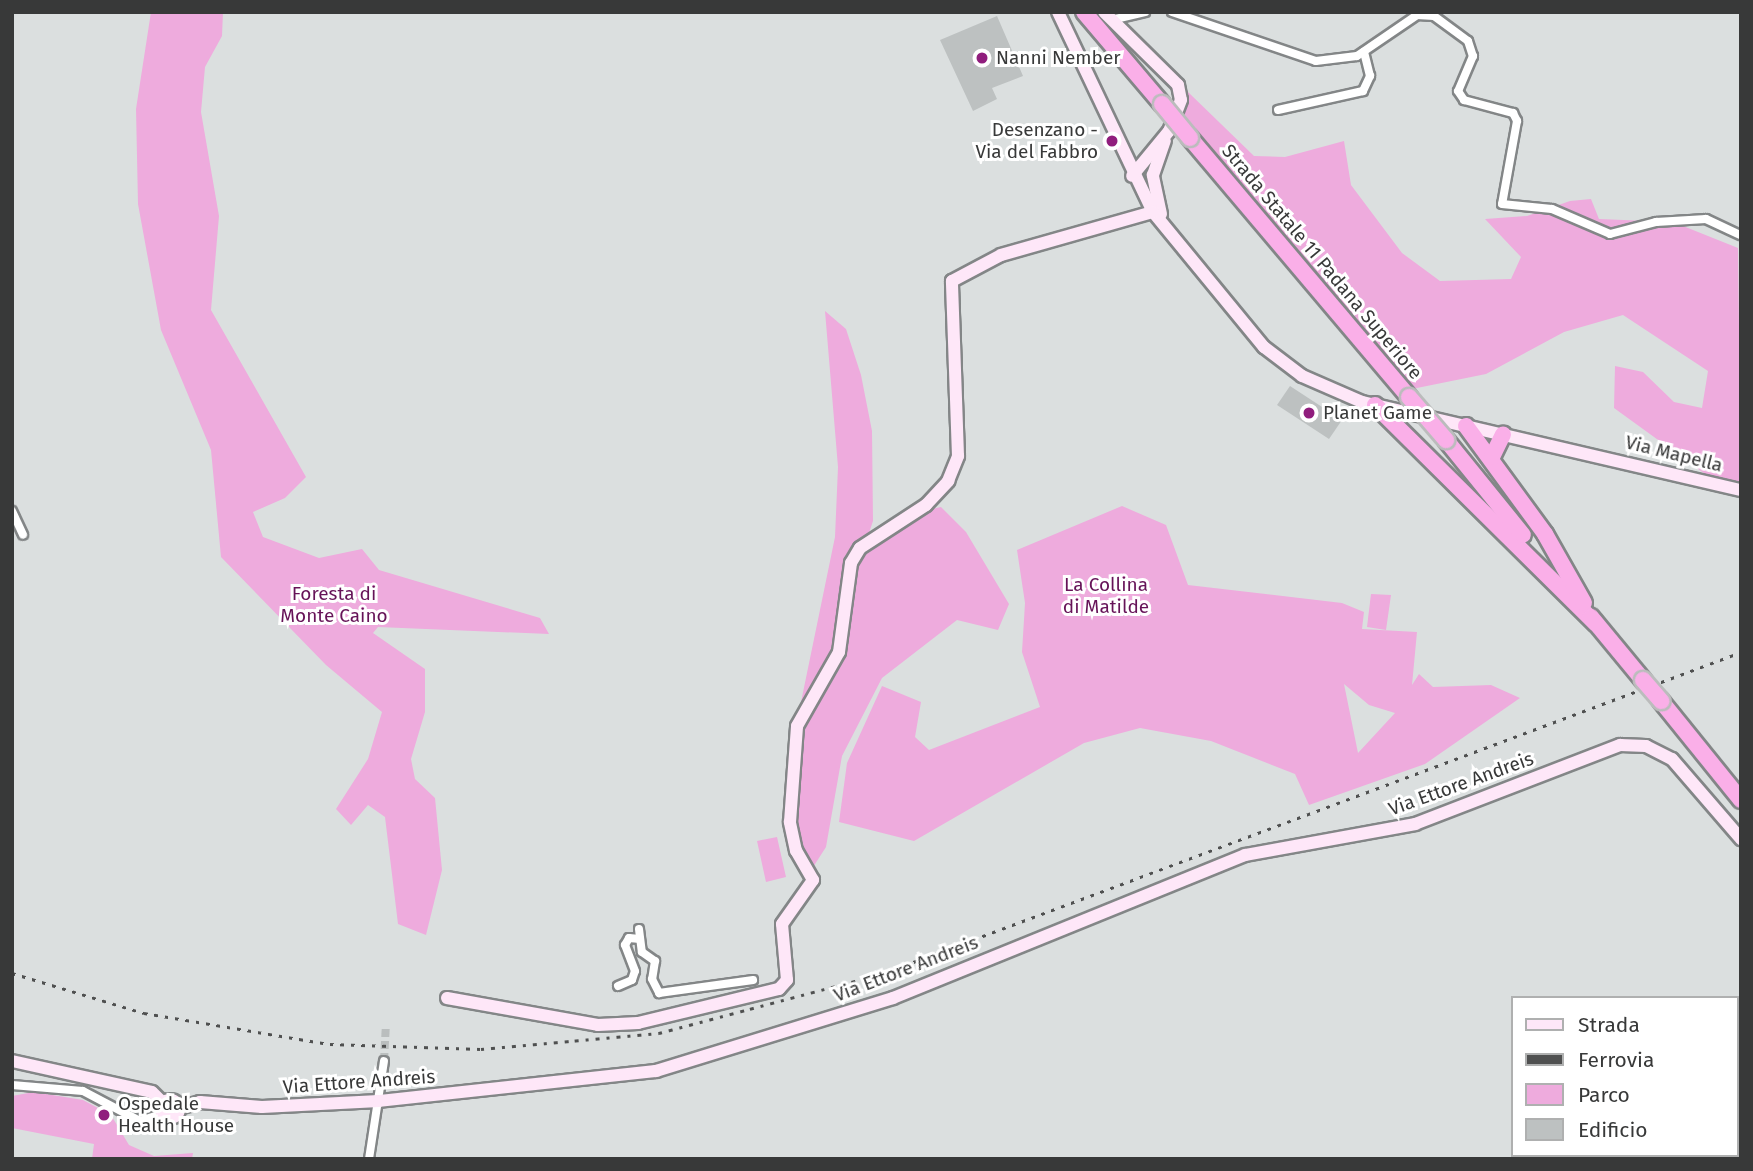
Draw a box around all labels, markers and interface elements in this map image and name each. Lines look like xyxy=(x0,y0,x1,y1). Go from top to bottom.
place label: Nanni Nember xyxy=(996,47,1121,69)
marker: Nanni Nember xyxy=(974,50,990,66)
place label: Desenzano - Via del Fabbro xyxy=(975,119,1098,163)
marker: Desenzano - Via del Fabbro xyxy=(1104,133,1120,149)
street label: Strada Statale 11 Padana Superiore xyxy=(1217,140,1427,384)
place label: Planet Game xyxy=(1323,402,1432,424)
marker: Planet Game xyxy=(1301,405,1317,421)
street label: Via Mapella xyxy=(1623,431,1725,477)
park label: La Collina di Matilde xyxy=(1063,574,1149,618)
park label: Foresta di Monte Caino xyxy=(280,583,388,627)
street label: Via Ettore Andreis xyxy=(1385,747,1537,821)
street label: Via Ettore Andreis xyxy=(831,931,981,1007)
legend xyxy=(1512,996,1739,1157)
text: Strada xyxy=(1578,1012,1640,1038)
text: Ferrovia xyxy=(1578,1047,1654,1073)
street label: Via Ettore Andreis xyxy=(282,1065,436,1099)
text: Parco xyxy=(1578,1082,1630,1108)
place label: Ospedale Health House xyxy=(118,1093,234,1137)
marker: Ospedale Health House xyxy=(96,1107,112,1123)
text: Edificio xyxy=(1578,1117,1648,1143)

